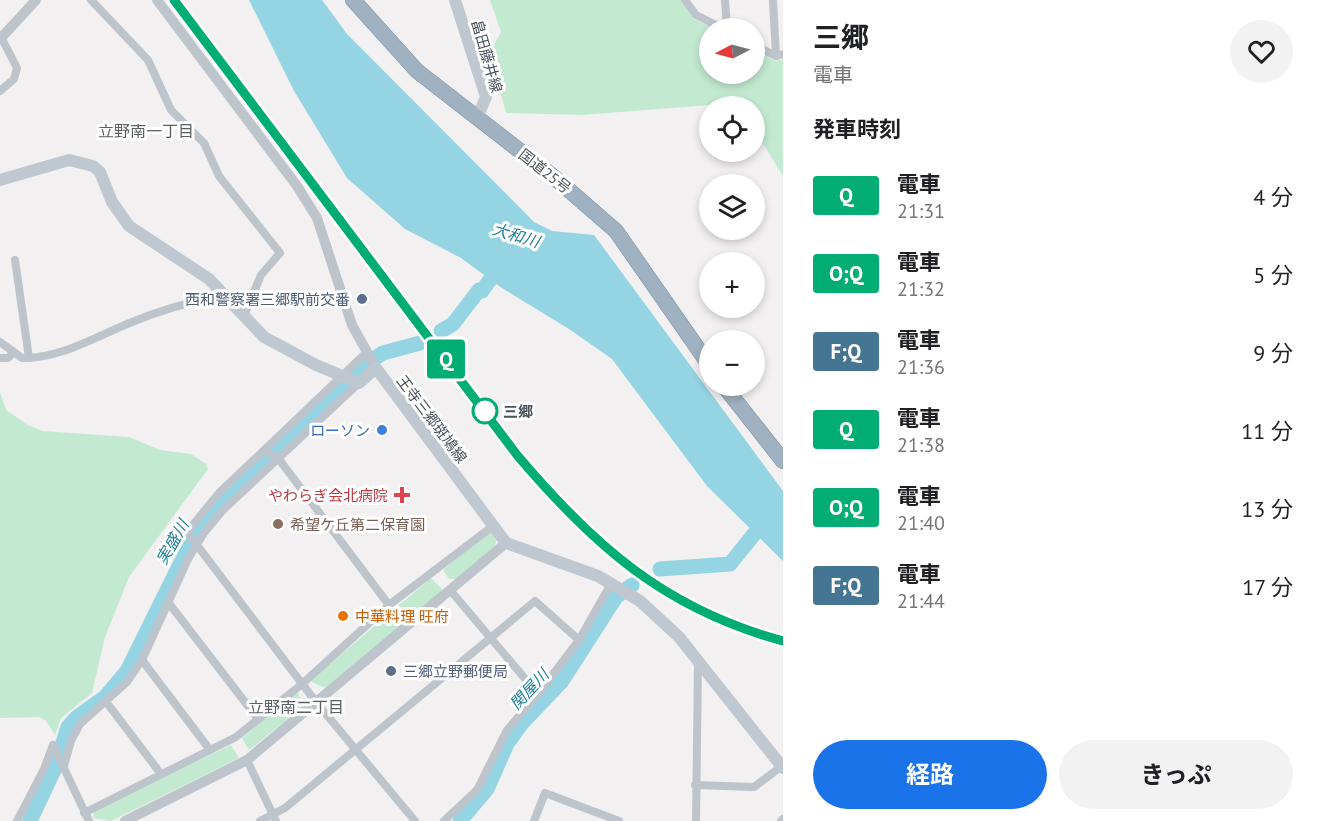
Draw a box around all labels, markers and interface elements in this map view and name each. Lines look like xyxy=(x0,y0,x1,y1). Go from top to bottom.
street label: 畠田藤井線 xyxy=(468,17,506,95)
north arrow xyxy=(699,18,765,84)
map controls xyxy=(699,18,765,396)
text: 三郷 xyxy=(813,18,869,55)
button: heart xyxy=(1230,20,1293,83)
text: 電車 xyxy=(813,62,853,88)
button: locate xyxy=(699,96,765,162)
text: 発車時刻 xyxy=(813,115,901,143)
district label: 立野南一丁目 xyxy=(98,121,194,141)
street label: 国道25号 xyxy=(515,145,575,197)
text: 電車 xyxy=(897,170,941,198)
button: layers xyxy=(699,174,765,240)
text: Q xyxy=(839,182,853,209)
text: 4 分 xyxy=(1253,183,1293,211)
text: 21:31 xyxy=(897,198,945,224)
water label: 大和川 xyxy=(490,218,544,252)
text: 電車 xyxy=(897,248,941,276)
button: + xyxy=(699,252,765,318)
text: O;Q xyxy=(829,260,863,287)
text: 5 分 xyxy=(1253,261,1293,289)
text: 21:32 xyxy=(897,276,945,302)
place label: 西和警察署三郷駅前交番 xyxy=(185,290,350,309)
marker: 西和警察署三郷駅前交番 xyxy=(355,292,369,306)
text: 電車 xyxy=(897,326,941,354)
button: − xyxy=(699,330,765,396)
text: F;Q xyxy=(831,338,861,365)
text: 9 分 xyxy=(1253,339,1293,367)
line badge: Q xyxy=(426,340,466,378)
text: Q xyxy=(439,346,453,373)
text: 21:36 xyxy=(897,354,945,380)
street label: 王寺三郷斑鳩線 xyxy=(393,371,471,467)
marker: 三郷 xyxy=(472,398,498,424)
place label: 三郷 xyxy=(503,402,533,421)
text: 電車 xyxy=(897,404,941,432)
text: Q xyxy=(839,416,853,443)
text: 11 分 xyxy=(1241,417,1293,445)
place label: ローソン xyxy=(310,421,370,440)
marker: ローソン xyxy=(375,423,389,437)
text: 21:38 xyxy=(897,432,945,458)
text: 電車 xyxy=(897,482,941,510)
place label: やわらぎ会北病院 xyxy=(268,486,388,505)
marker: やわらぎ会北病院 xyxy=(393,486,411,504)
text: O;Q xyxy=(829,494,863,521)
text: 13 分 xyxy=(1241,495,1293,523)
text: 21:40 xyxy=(897,510,945,536)
water label: 実盛川 xyxy=(151,514,194,568)
place label: 希望ケ丘第二保育園 xyxy=(290,515,425,534)
marker: 希望ケ丘第二保育園 xyxy=(271,517,285,531)
text: 電車 xyxy=(897,560,941,588)
text: F;Q xyxy=(831,572,861,599)
text: 17 分 xyxy=(1242,573,1293,601)
text: 21:44 xyxy=(897,588,945,614)
place label: 中華料理 旺府 xyxy=(355,607,449,626)
marker: 中華料理 旺府 xyxy=(336,609,350,623)
place label: 三郷立野郵便局 xyxy=(403,662,508,681)
water label: 関屋川 xyxy=(505,663,554,713)
marker: 三郷立野郵便局 xyxy=(384,664,398,678)
district label: 立野南二丁目 xyxy=(248,697,344,717)
button: 経路 xyxy=(813,740,1047,809)
button: きっぷ xyxy=(1059,740,1293,809)

